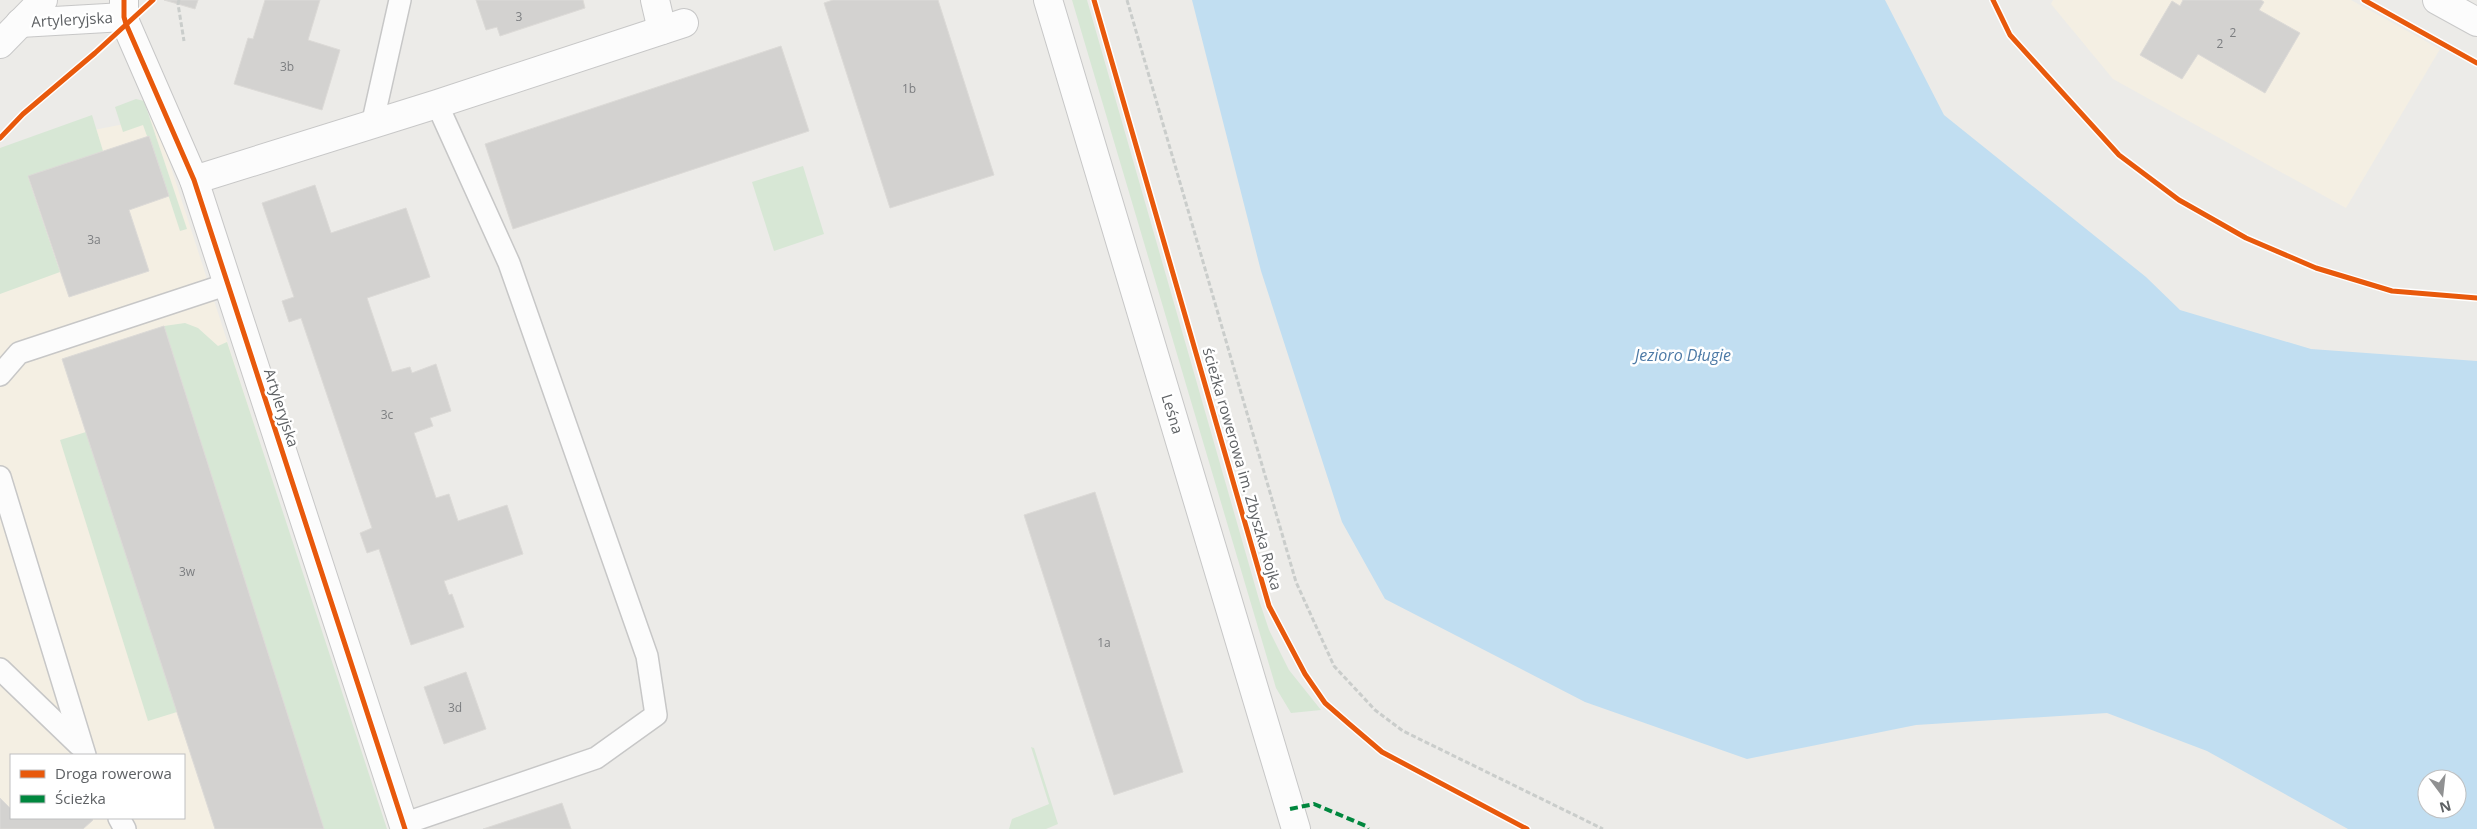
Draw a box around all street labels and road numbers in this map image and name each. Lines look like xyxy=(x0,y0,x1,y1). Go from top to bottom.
street label: Artyleryjska xyxy=(31,7,113,31)
street label: ścieżka rowerowa im. Zbyszka Rojka xyxy=(1199,345,1287,592)
street label: Artyleryjska xyxy=(260,366,304,450)
street label: Leśna xyxy=(1157,391,1189,436)

